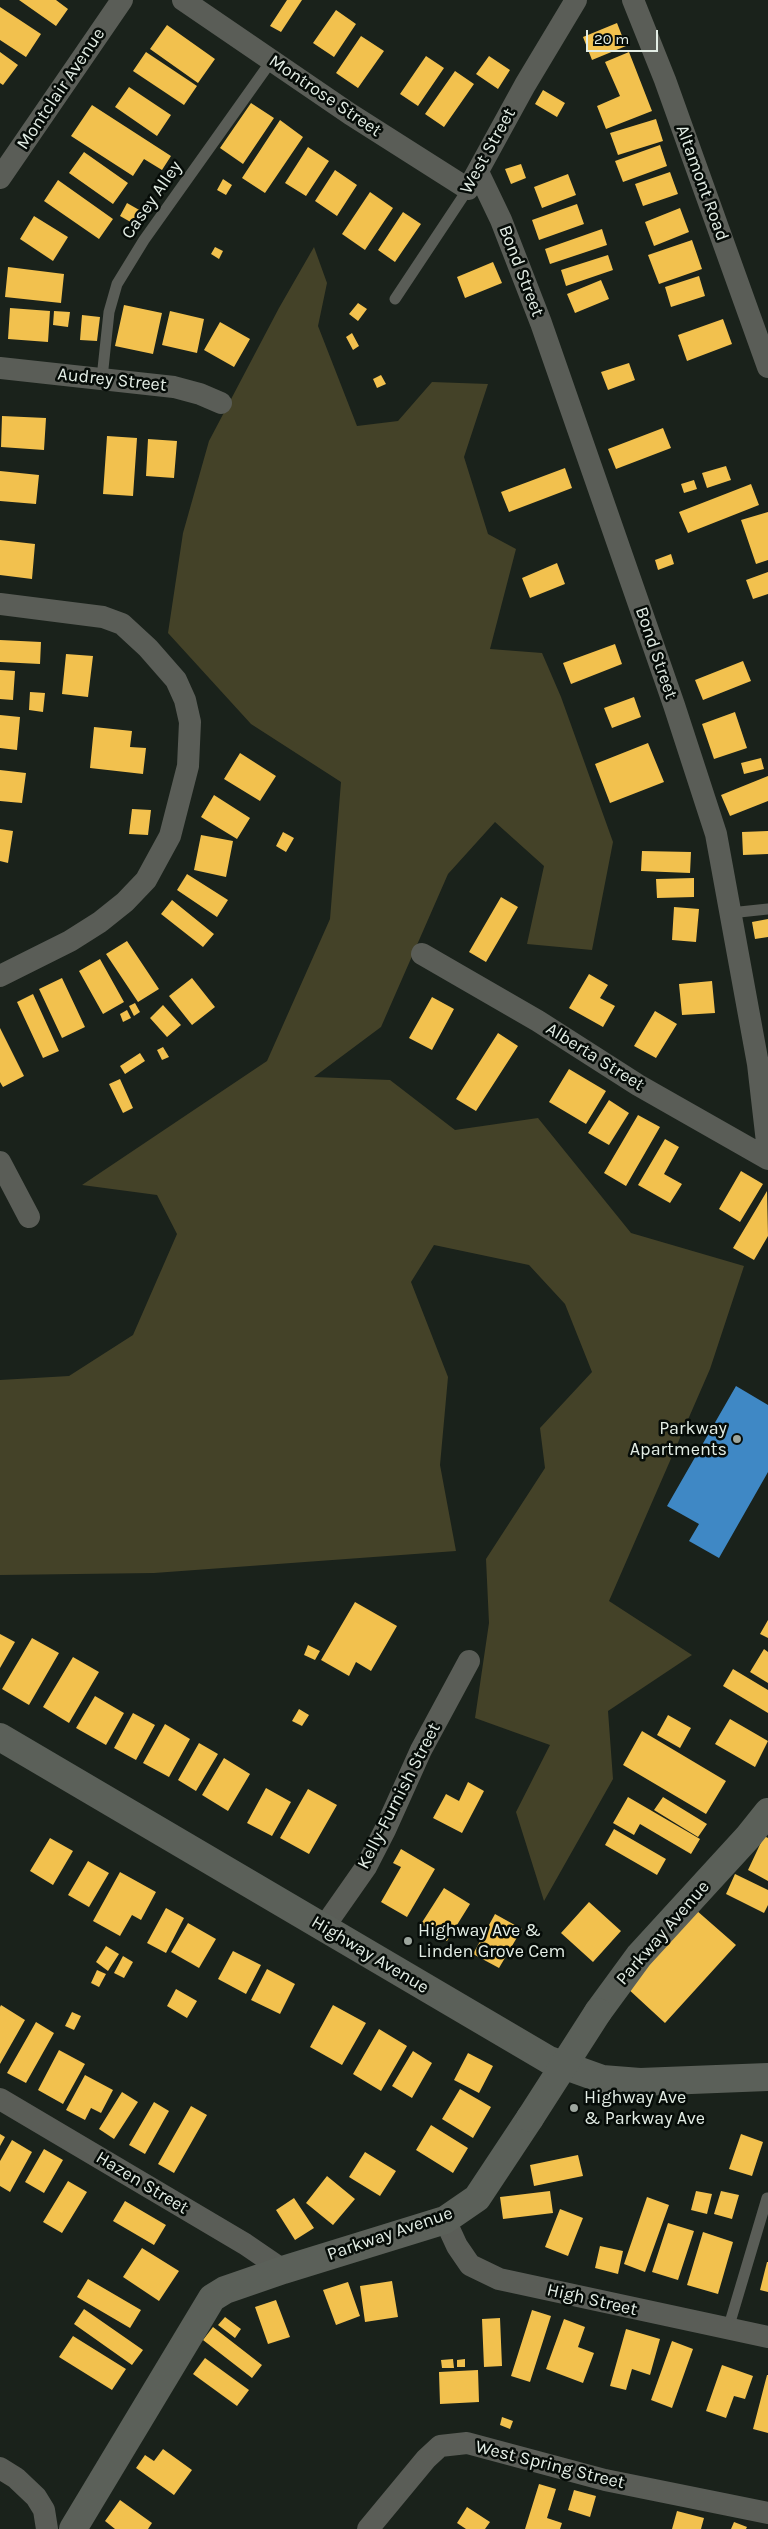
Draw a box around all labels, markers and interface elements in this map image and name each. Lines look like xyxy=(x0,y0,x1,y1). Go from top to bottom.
scale bar xyxy=(588,20,660,52)
street label: Montclair Avenue xyxy=(12,24,110,154)
text: 20 m xyxy=(594,30,629,48)
street label: Montrose Street xyxy=(264,50,386,142)
street label: West Street xyxy=(456,104,520,198)
street label: Altamont Road xyxy=(671,122,733,244)
street label: Casey Alley xyxy=(117,157,187,243)
street label: Bond Street xyxy=(494,222,548,320)
street label: Audrey Street xyxy=(56,364,168,396)
street label: Bond Street xyxy=(630,604,682,702)
street label: Alberta Street xyxy=(542,1018,648,1096)
place label: Parkway Apartments xyxy=(630,1418,727,1460)
marker: Parkway Apartments xyxy=(731,1433,743,1445)
street label: Kelly-Furnish Street xyxy=(353,1719,445,1873)
street label: Parkway Avenue xyxy=(612,1876,714,1990)
street label: Highway Avenue xyxy=(307,1911,433,1999)
place label: Highway Ave & Linden Grove Cem xyxy=(418,1920,565,1962)
marker: Highway Ave & Linden Grove Cem xyxy=(402,1935,414,1947)
place label: Highway Ave & Parkway Ave xyxy=(584,2087,705,2130)
marker: Highway Ave & Parkway Ave xyxy=(568,2102,580,2114)
street label: Hazen Street xyxy=(92,2147,192,2219)
street label: Parkway Avenue xyxy=(324,2202,456,2266)
street label: High Street xyxy=(545,2279,639,2321)
street label: West Spring Street xyxy=(473,2436,627,2494)

